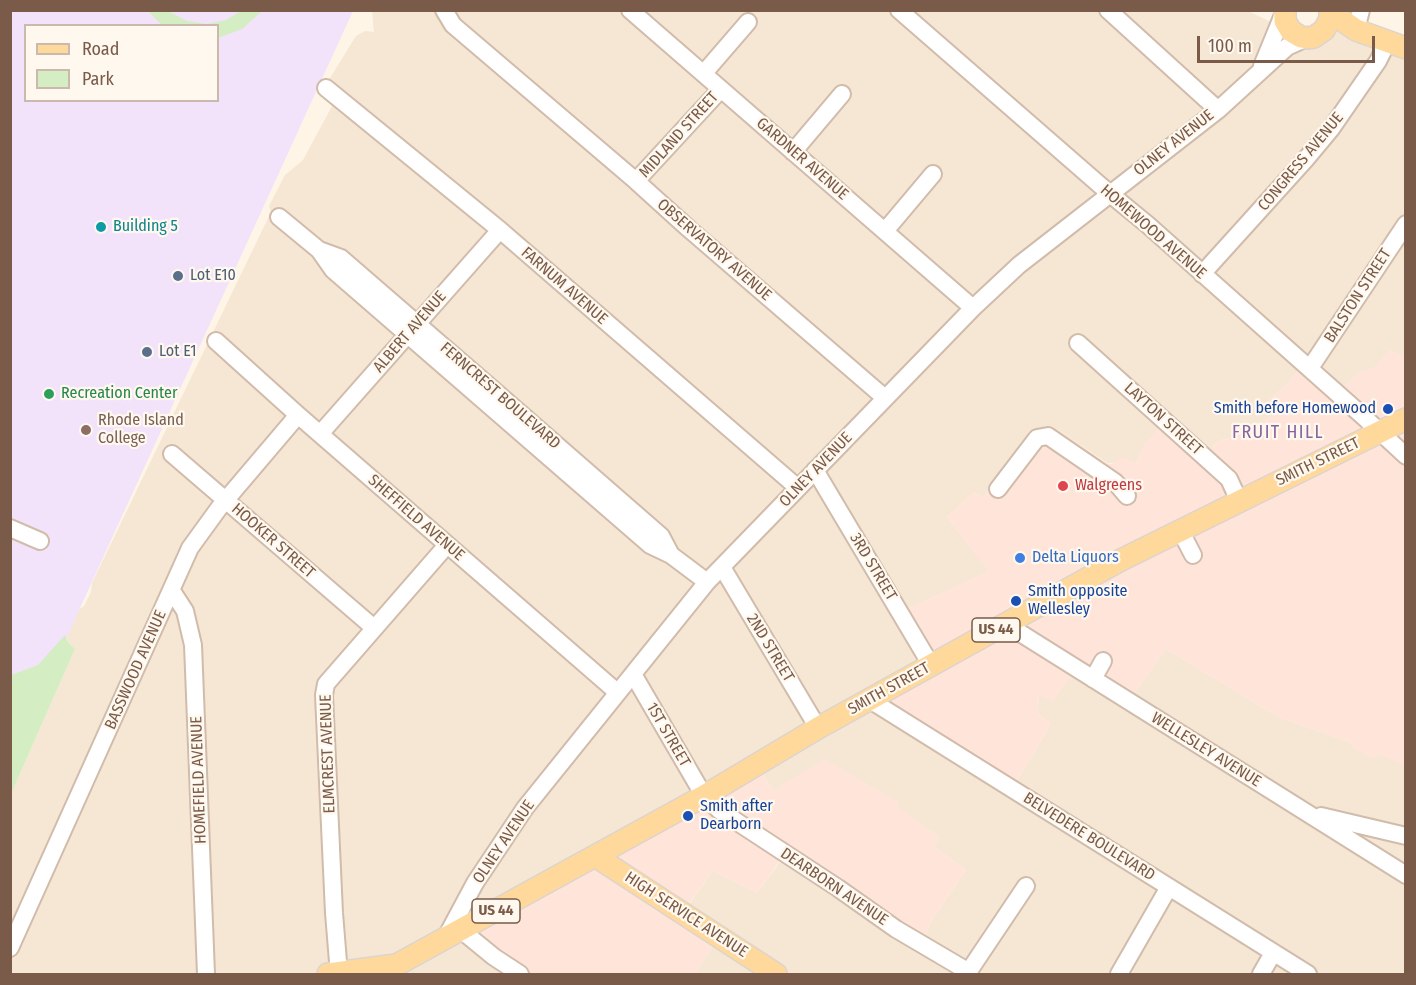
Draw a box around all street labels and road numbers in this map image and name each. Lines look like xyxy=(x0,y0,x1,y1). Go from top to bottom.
street label: MIDLAND STREET xyxy=(635,88,723,182)
street label: OLNEY AVENUE xyxy=(1130,106,1218,180)
street label: CONGRESS AVENUE xyxy=(1254,109,1348,215)
street label: GARDNER AVENUE xyxy=(752,114,852,204)
street label: HOMEWOOD AVENUE xyxy=(1096,181,1210,283)
street label: OBSERVATORY AVENUE xyxy=(653,195,775,305)
street label: FARNUM AVENUE xyxy=(517,243,611,329)
street label: BALSTON STREET xyxy=(1321,245,1395,347)
street label: ALBERT AVENUE xyxy=(369,287,451,377)
street label: FERNCREST BOULEVARD xyxy=(436,339,564,453)
street label: LAYTON STREET xyxy=(1120,379,1206,459)
street label: OLNEY AVENUE xyxy=(776,429,856,511)
street label: SMITH STREET xyxy=(1273,434,1363,490)
street label: SHEFFIELD AVENUE xyxy=(364,471,468,565)
street label: HOOKER STREET xyxy=(227,500,319,582)
street label: 3RD STREET xyxy=(845,530,901,604)
street label: BASSWOOD AVENUE xyxy=(101,608,171,732)
street label: 2ND STREET xyxy=(742,611,798,685)
road number: US 44 xyxy=(972,618,1020,642)
street label: SMITH STREET xyxy=(845,659,933,719)
street label: ELMCREST AVENUE xyxy=(316,694,340,814)
street label: 1ST STREET xyxy=(642,699,694,771)
street label: WELLESLEY AVENUE xyxy=(1148,709,1264,791)
street label: HOMEFIELD AVENUE xyxy=(187,716,211,844)
street label: BELVEDERE BOULEVARD xyxy=(1020,789,1158,885)
street label: OLNEY AVENUE xyxy=(469,797,539,887)
street label: DEARBORN AVENUE xyxy=(777,844,891,930)
street label: HIGH SERVICE AVENUE xyxy=(621,868,751,962)
road number: US 44 xyxy=(472,899,520,923)

